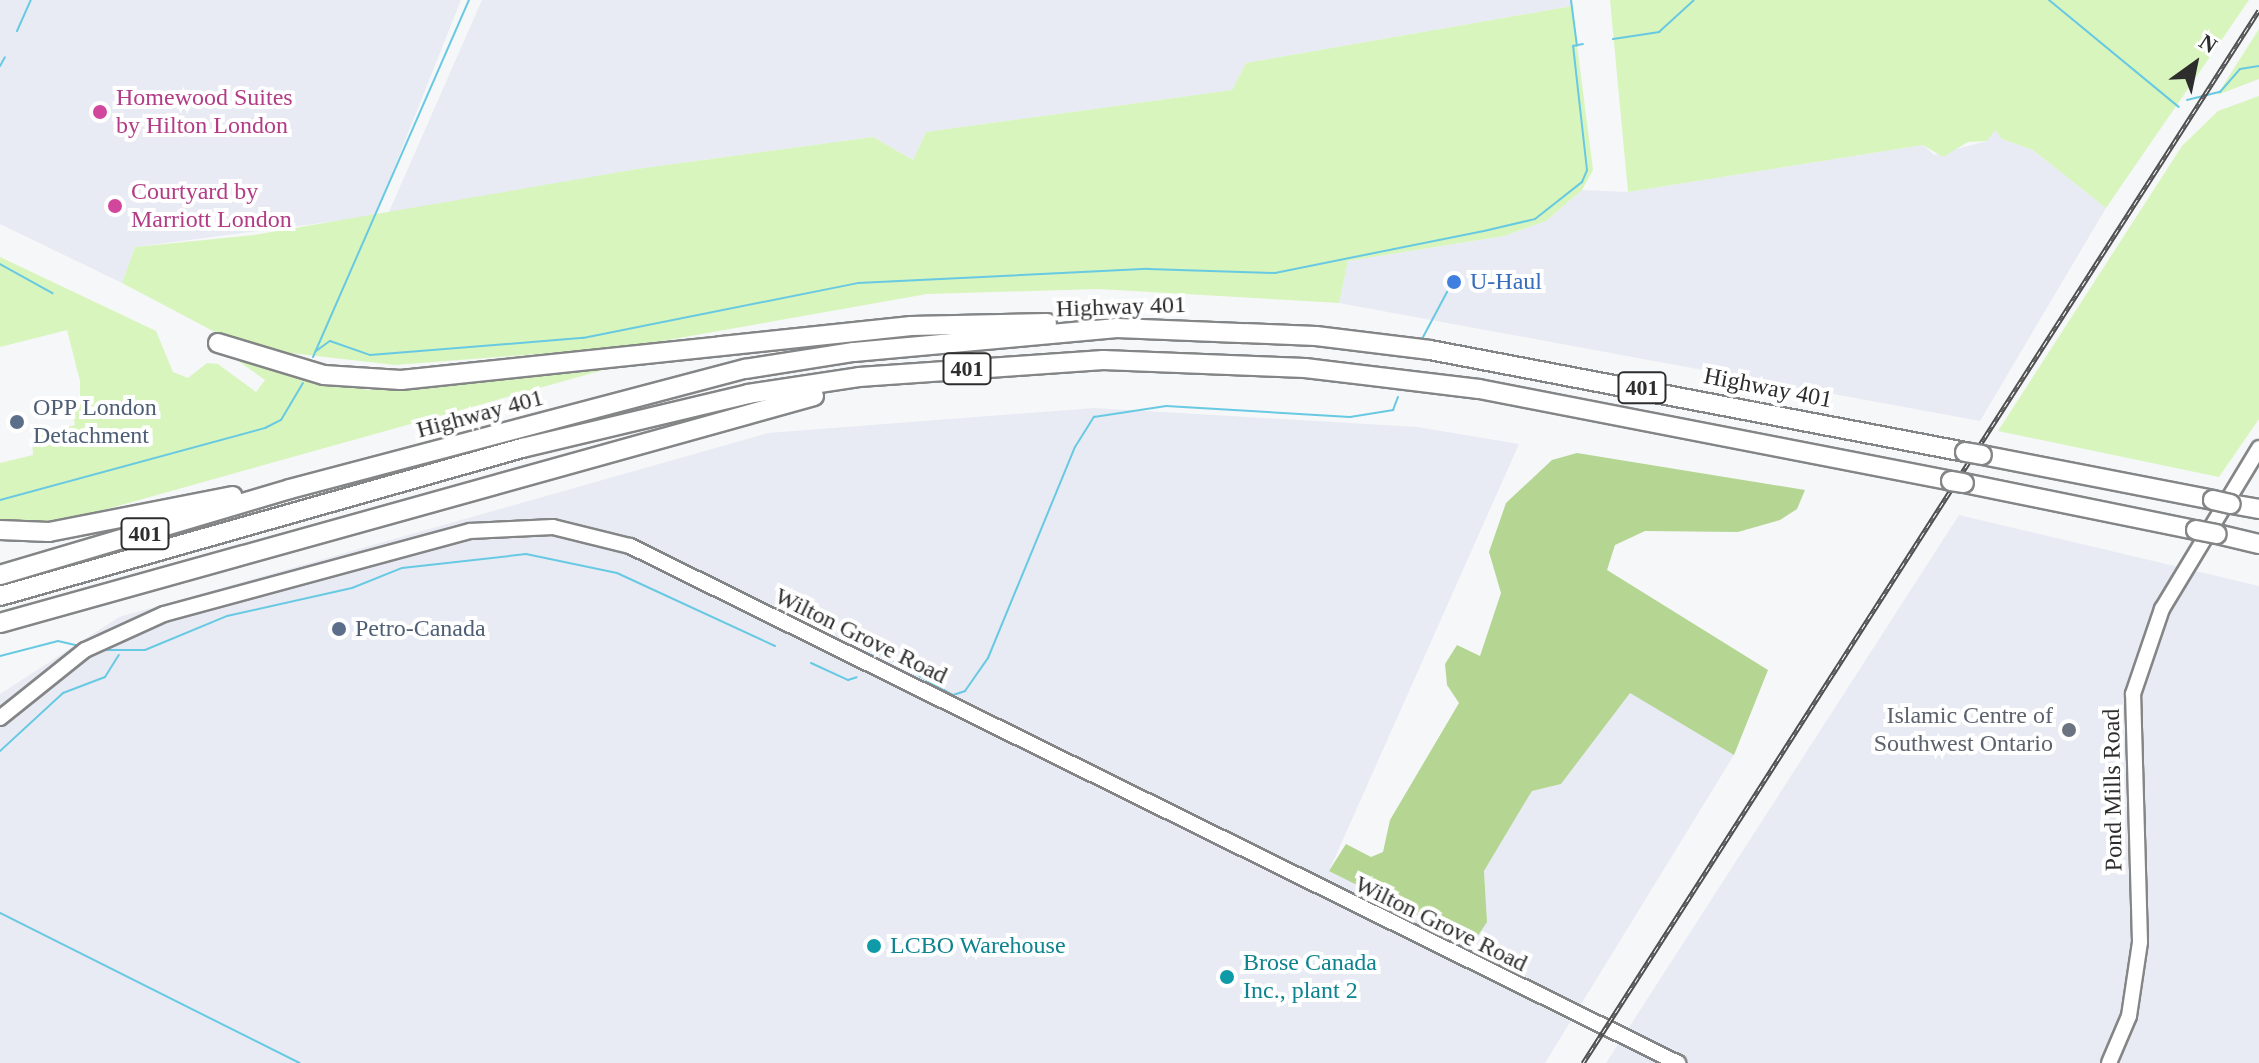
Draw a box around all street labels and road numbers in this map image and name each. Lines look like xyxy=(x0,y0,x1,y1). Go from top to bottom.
street label: Highway 401 xyxy=(1056,290,1186,324)
road number: 401 xyxy=(941,351,993,387)
street label: Highway 401 xyxy=(1701,361,1835,415)
road number: 401 xyxy=(1616,370,1668,406)
street label: Highway 401 xyxy=(413,383,547,445)
road number: 401 xyxy=(119,516,171,552)
street label: Wilton Grove Road xyxy=(770,582,952,690)
street label: Pond Mills Road xyxy=(2097,708,2129,872)
street label: Wilton Grove Road xyxy=(1350,870,1532,978)

